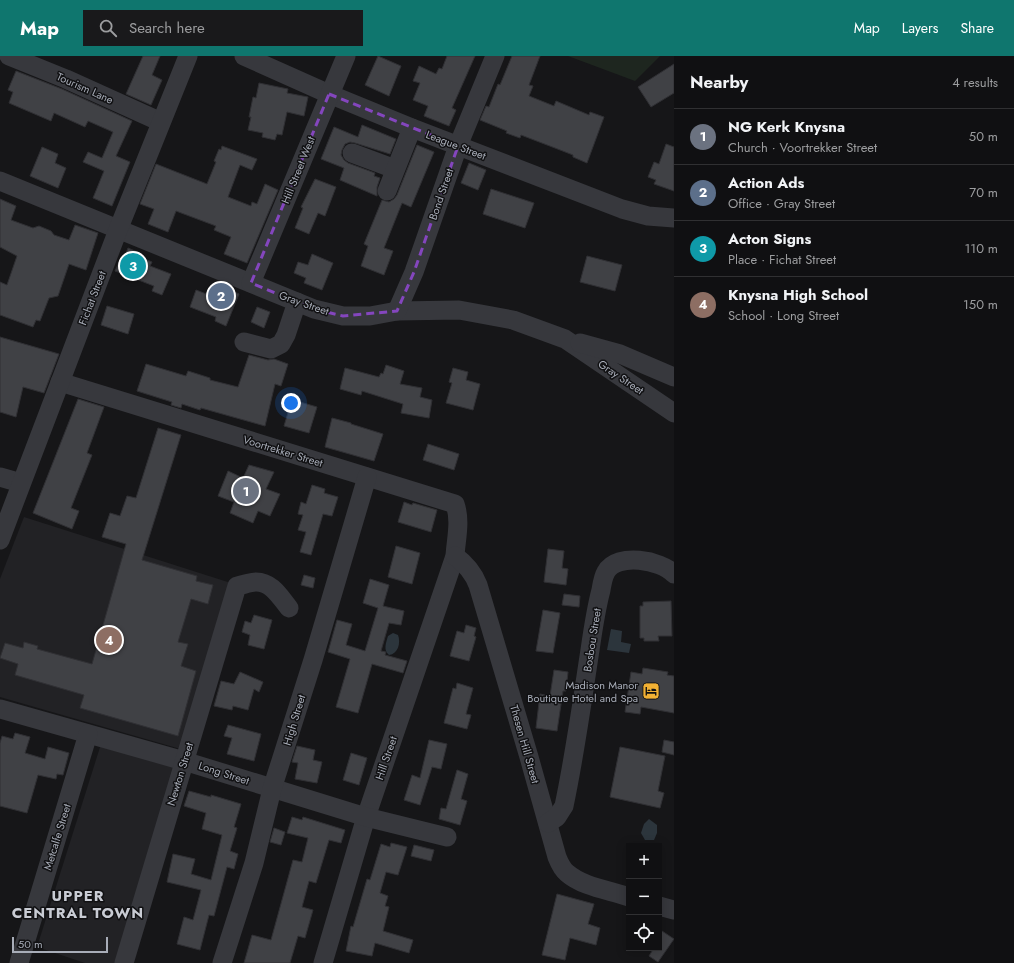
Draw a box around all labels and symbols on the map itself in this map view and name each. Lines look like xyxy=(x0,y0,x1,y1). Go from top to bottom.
street label: Tourism Lane xyxy=(54,68,116,108)
street label: League Street xyxy=(424,126,489,164)
street label: Hill Street West xyxy=(277,134,319,206)
street label: Bond Street xyxy=(425,166,457,222)
pin: 3 xyxy=(120,251,146,281)
street label: Fichat Street xyxy=(74,268,110,327)
pin: 2 xyxy=(208,281,234,311)
street label: Gray Street xyxy=(277,287,331,319)
street label: Gray Street xyxy=(595,356,647,398)
your location xyxy=(281,393,301,413)
street label: Voortrekker Street xyxy=(241,431,325,471)
pin: 1 xyxy=(233,476,259,506)
street label: Bosbou Street xyxy=(579,607,605,673)
pin: 4 xyxy=(96,625,122,655)
place label: Madison Manor Boutique Hotel and Spa xyxy=(527,677,638,706)
hotel icon: Madison Manor Boutique Hotel and Spa xyxy=(641,681,661,701)
street label: High Street xyxy=(279,692,309,747)
street label: Thesen Hill Street xyxy=(506,703,544,786)
street label: Hill Street xyxy=(371,734,401,782)
street label: Newton Street xyxy=(163,740,197,808)
street label: Long Street xyxy=(197,757,252,789)
street label: Metcalfe Street xyxy=(39,801,75,872)
district label: UPPER CENTRAL TOWN xyxy=(12,885,144,924)
scale bar xyxy=(12,935,108,954)

